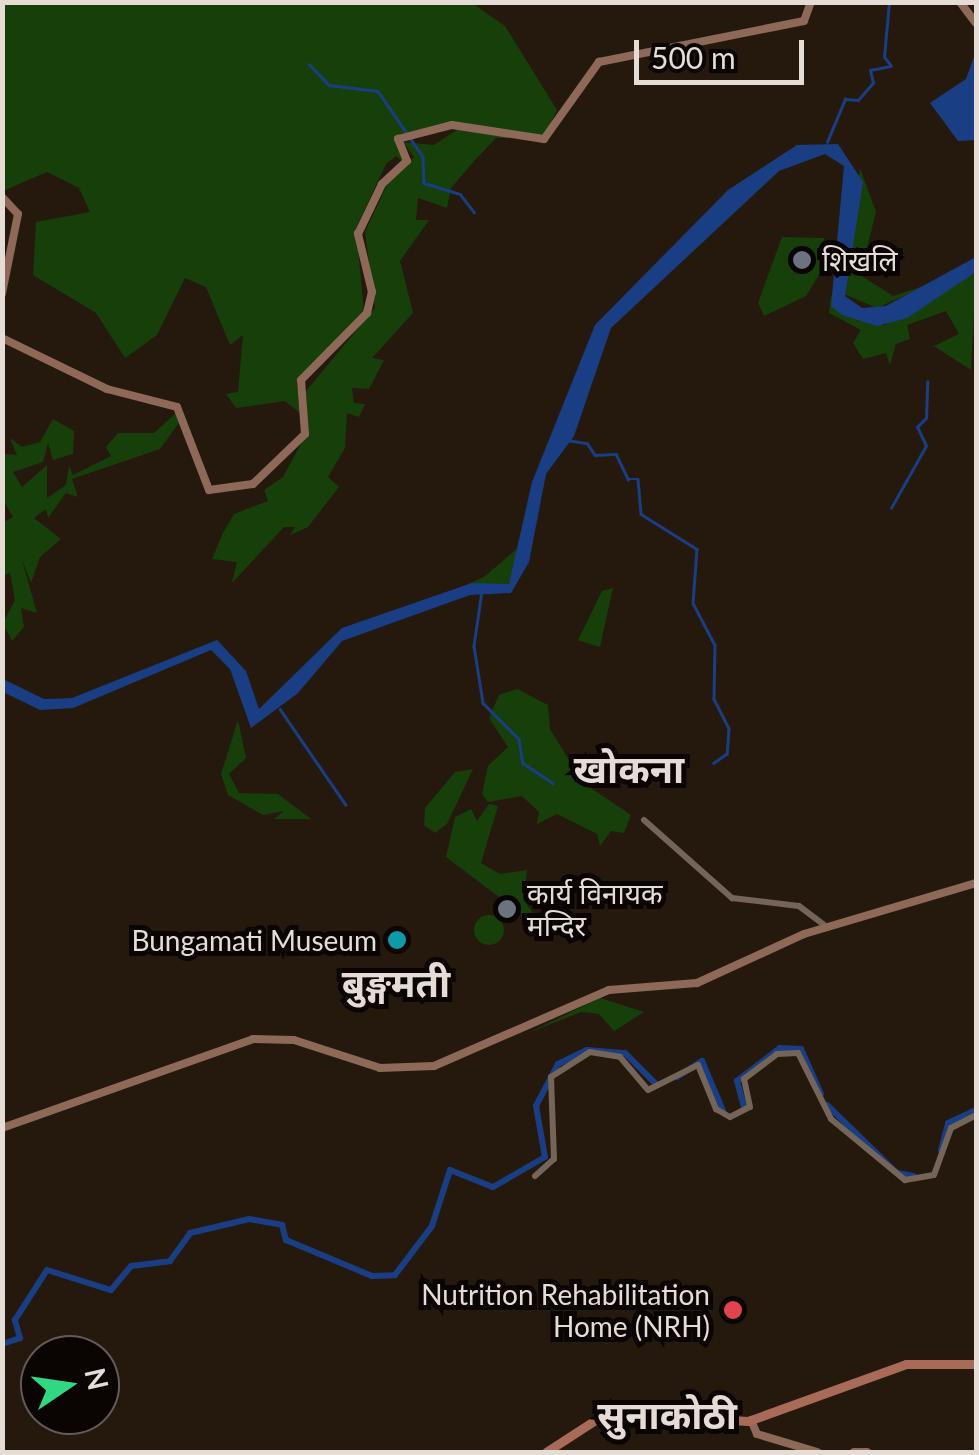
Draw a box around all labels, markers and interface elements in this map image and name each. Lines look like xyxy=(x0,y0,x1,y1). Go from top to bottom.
scale bar xyxy=(639,20,809,82)
text: 500 m xyxy=(651,39,736,75)
place label: शिखलि xyxy=(822,243,897,277)
marker: शिखलि xyxy=(791,249,813,271)
district label: खोकना xyxy=(574,746,684,792)
place label: कार्य विनायक मन्दिर xyxy=(527,876,663,942)
marker: कार्य विनायक मन्दिर xyxy=(496,898,518,920)
place label: Bungamati Museum xyxy=(131,923,377,957)
marker: Bungamati Museum xyxy=(386,929,408,951)
district label: बुङ्गमती xyxy=(342,960,450,1006)
place label: Nutrition Rehabilitation Home (NRH) xyxy=(421,1277,710,1343)
marker: Nutrition Rehabilitation Home (NRH) xyxy=(720,1297,746,1323)
north arrow xyxy=(20,1335,120,1435)
text: N xyxy=(78,1364,116,1393)
district label: सुनाकोठी xyxy=(597,1392,737,1438)

